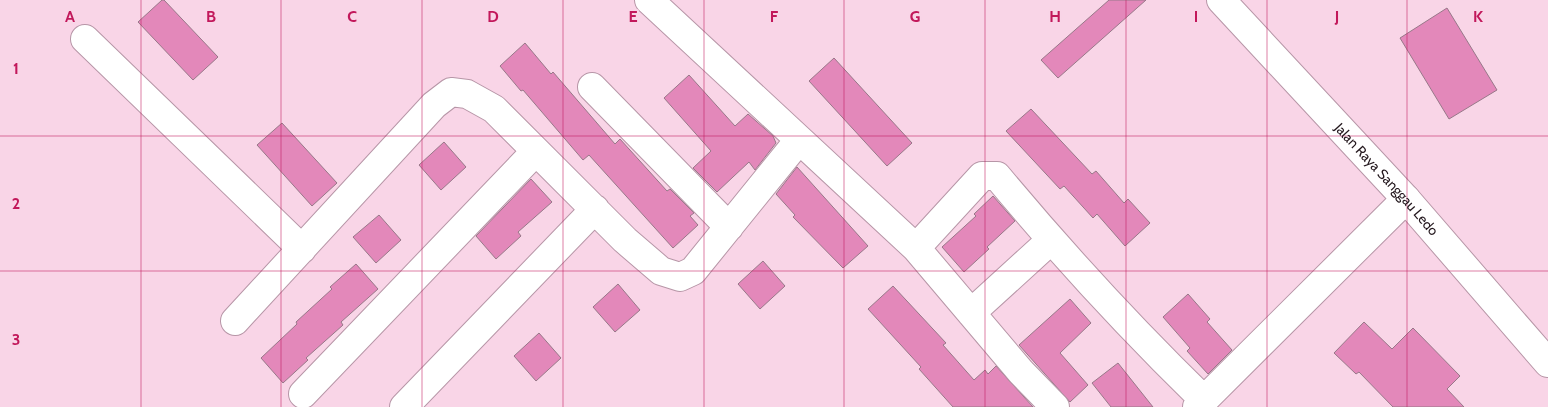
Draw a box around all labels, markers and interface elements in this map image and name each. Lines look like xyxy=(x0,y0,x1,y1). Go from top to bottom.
text: A xyxy=(65,7,75,26)
text: B xyxy=(206,7,216,26)
text: C xyxy=(347,7,357,26)
text: D xyxy=(487,7,499,26)
text: E xyxy=(628,7,638,26)
text: F xyxy=(770,7,779,26)
text: G xyxy=(910,7,920,26)
text: H xyxy=(1049,7,1061,26)
text: I xyxy=(1194,7,1198,26)
text: J xyxy=(1334,7,1339,26)
text: K xyxy=(1473,7,1483,26)
text: 1 xyxy=(13,59,19,78)
street label: Jalan Raya Sanggau Ledo xyxy=(1330,118,1443,240)
text: 2 xyxy=(12,194,20,213)
text: 3 xyxy=(12,330,20,349)

